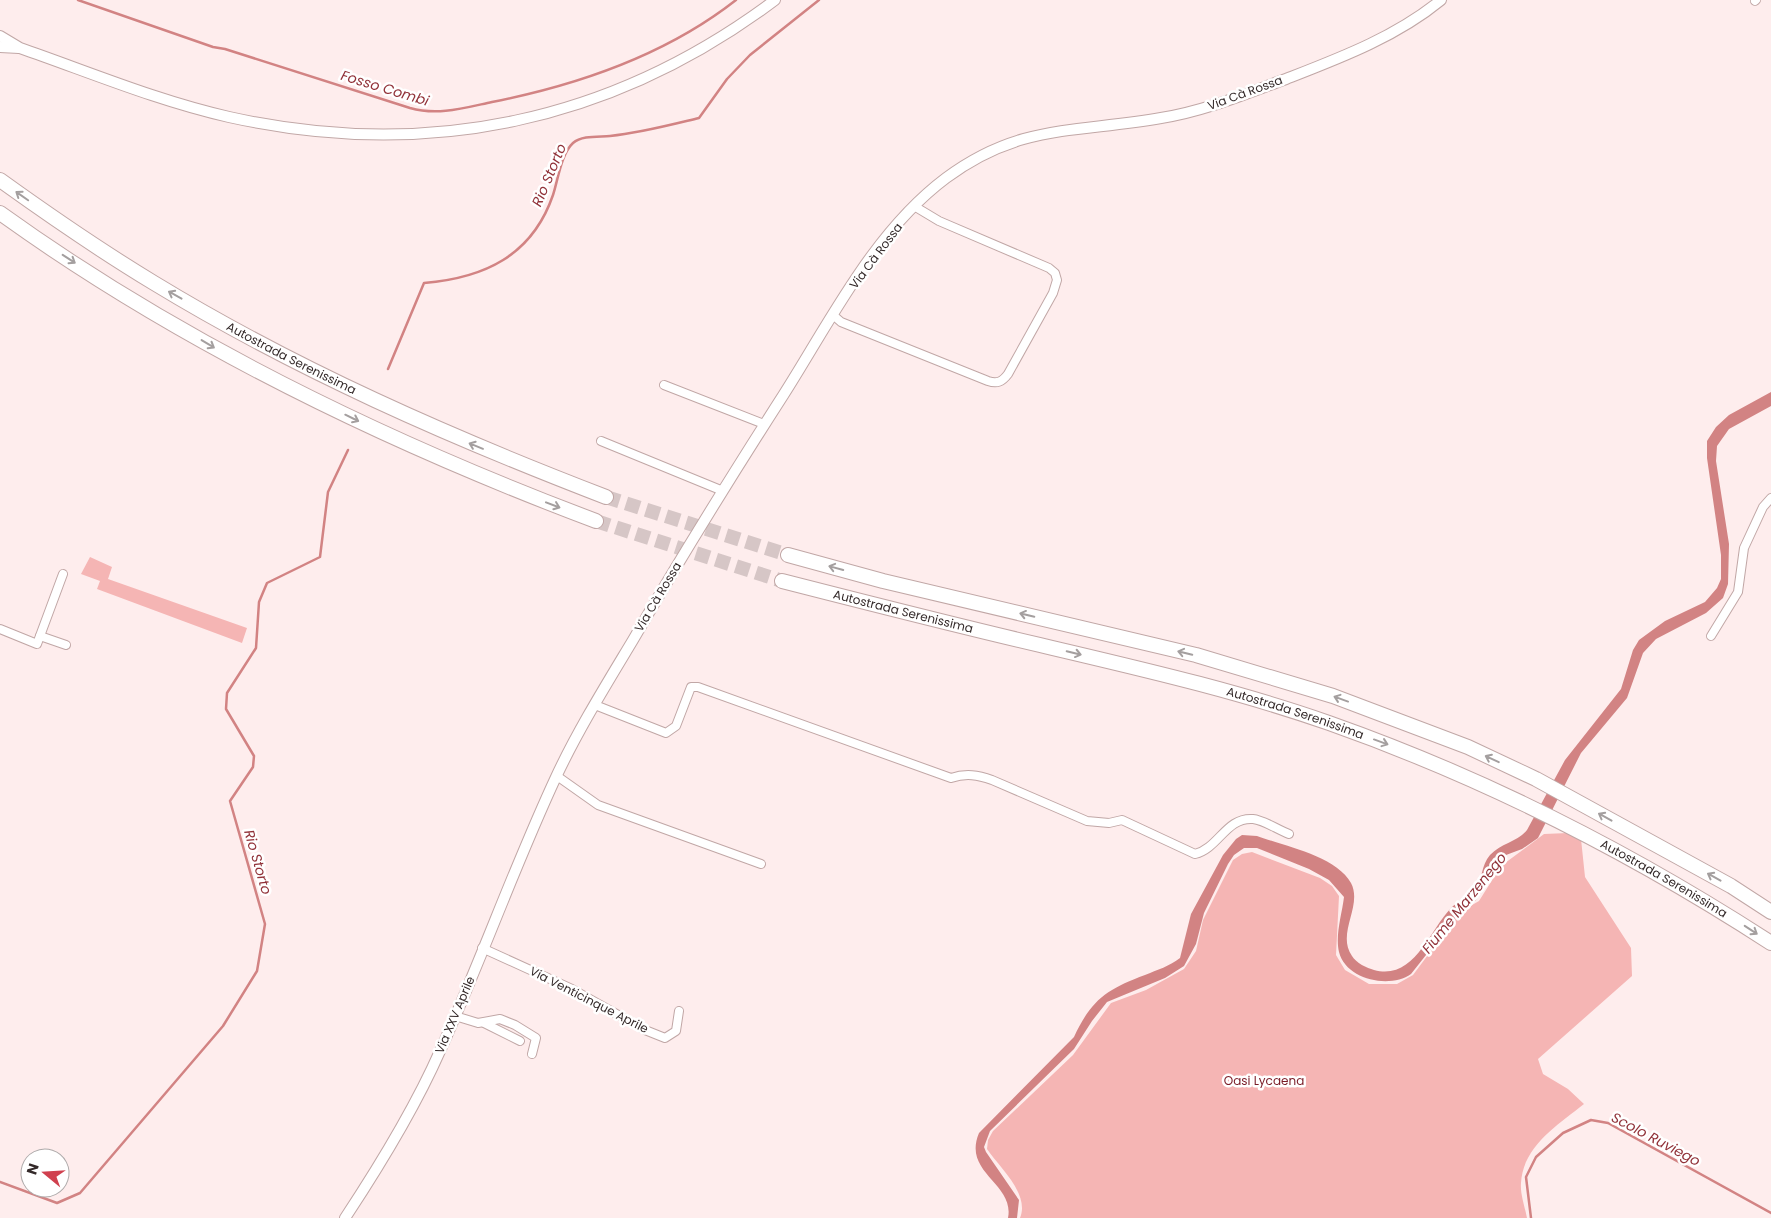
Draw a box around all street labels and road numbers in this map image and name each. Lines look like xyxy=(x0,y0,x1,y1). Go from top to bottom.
street label: Via Cà Rossa xyxy=(1205,71,1285,114)
street label: Via Cà Rossa xyxy=(845,219,906,292)
street label: Autostrada Serenissima xyxy=(224,318,359,398)
street label: Via Cà Rossa xyxy=(630,559,685,635)
street label: Autostrada Serenissima xyxy=(832,585,975,637)
street label: Autostrada Serenissima xyxy=(1225,683,1366,743)
street label: Autostrada Serenissima xyxy=(1598,835,1731,921)
street label: Via Venticinque Aprile xyxy=(527,962,652,1037)
street label: Via XXV Aprile xyxy=(431,973,479,1056)

